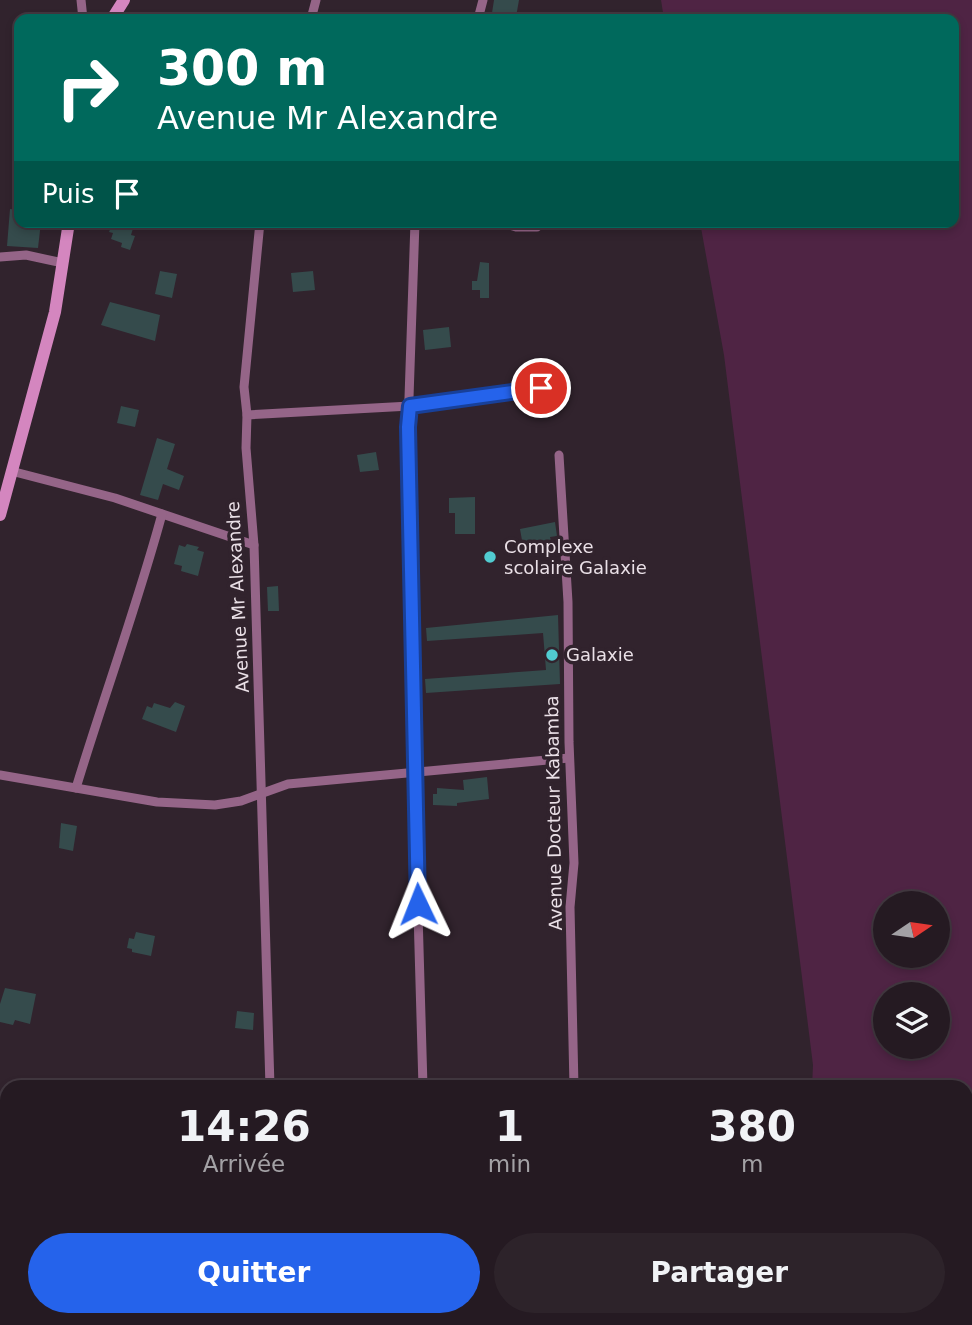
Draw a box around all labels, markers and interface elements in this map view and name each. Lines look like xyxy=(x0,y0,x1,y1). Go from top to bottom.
text: 300 m xyxy=(157,40,327,97)
icon: right xyxy=(42,42,133,133)
text: Avenue Mr Alexandre xyxy=(157,99,498,137)
icon: arrive xyxy=(108,175,146,213)
text: Puis xyxy=(42,179,94,209)
pin xyxy=(511,358,571,418)
icon: arrive xyxy=(522,369,560,407)
street label: Avenue Mr Alexandre xyxy=(222,501,253,693)
place label: Complexe scolaire Galaxie xyxy=(504,536,647,578)
marker: Complexe scolaire Galaxie xyxy=(482,549,498,565)
place label: Galaxie xyxy=(566,644,634,665)
marker: Galaxie xyxy=(544,647,560,663)
street label: Avenue Docteur Kabamba xyxy=(541,695,566,931)
position arrow xyxy=(381,867,455,941)
north arrow xyxy=(873,891,950,968)
map controls xyxy=(873,891,950,1059)
button: layers xyxy=(873,982,950,1059)
text: 14:26 xyxy=(177,1102,311,1151)
text: 1 xyxy=(495,1102,524,1151)
text: 380 xyxy=(708,1102,796,1151)
text: Arrivée xyxy=(203,1151,285,1177)
text: min xyxy=(488,1151,531,1177)
text: m xyxy=(741,1151,763,1177)
button: Quitter xyxy=(28,1233,480,1313)
button: Partager xyxy=(494,1233,945,1313)

